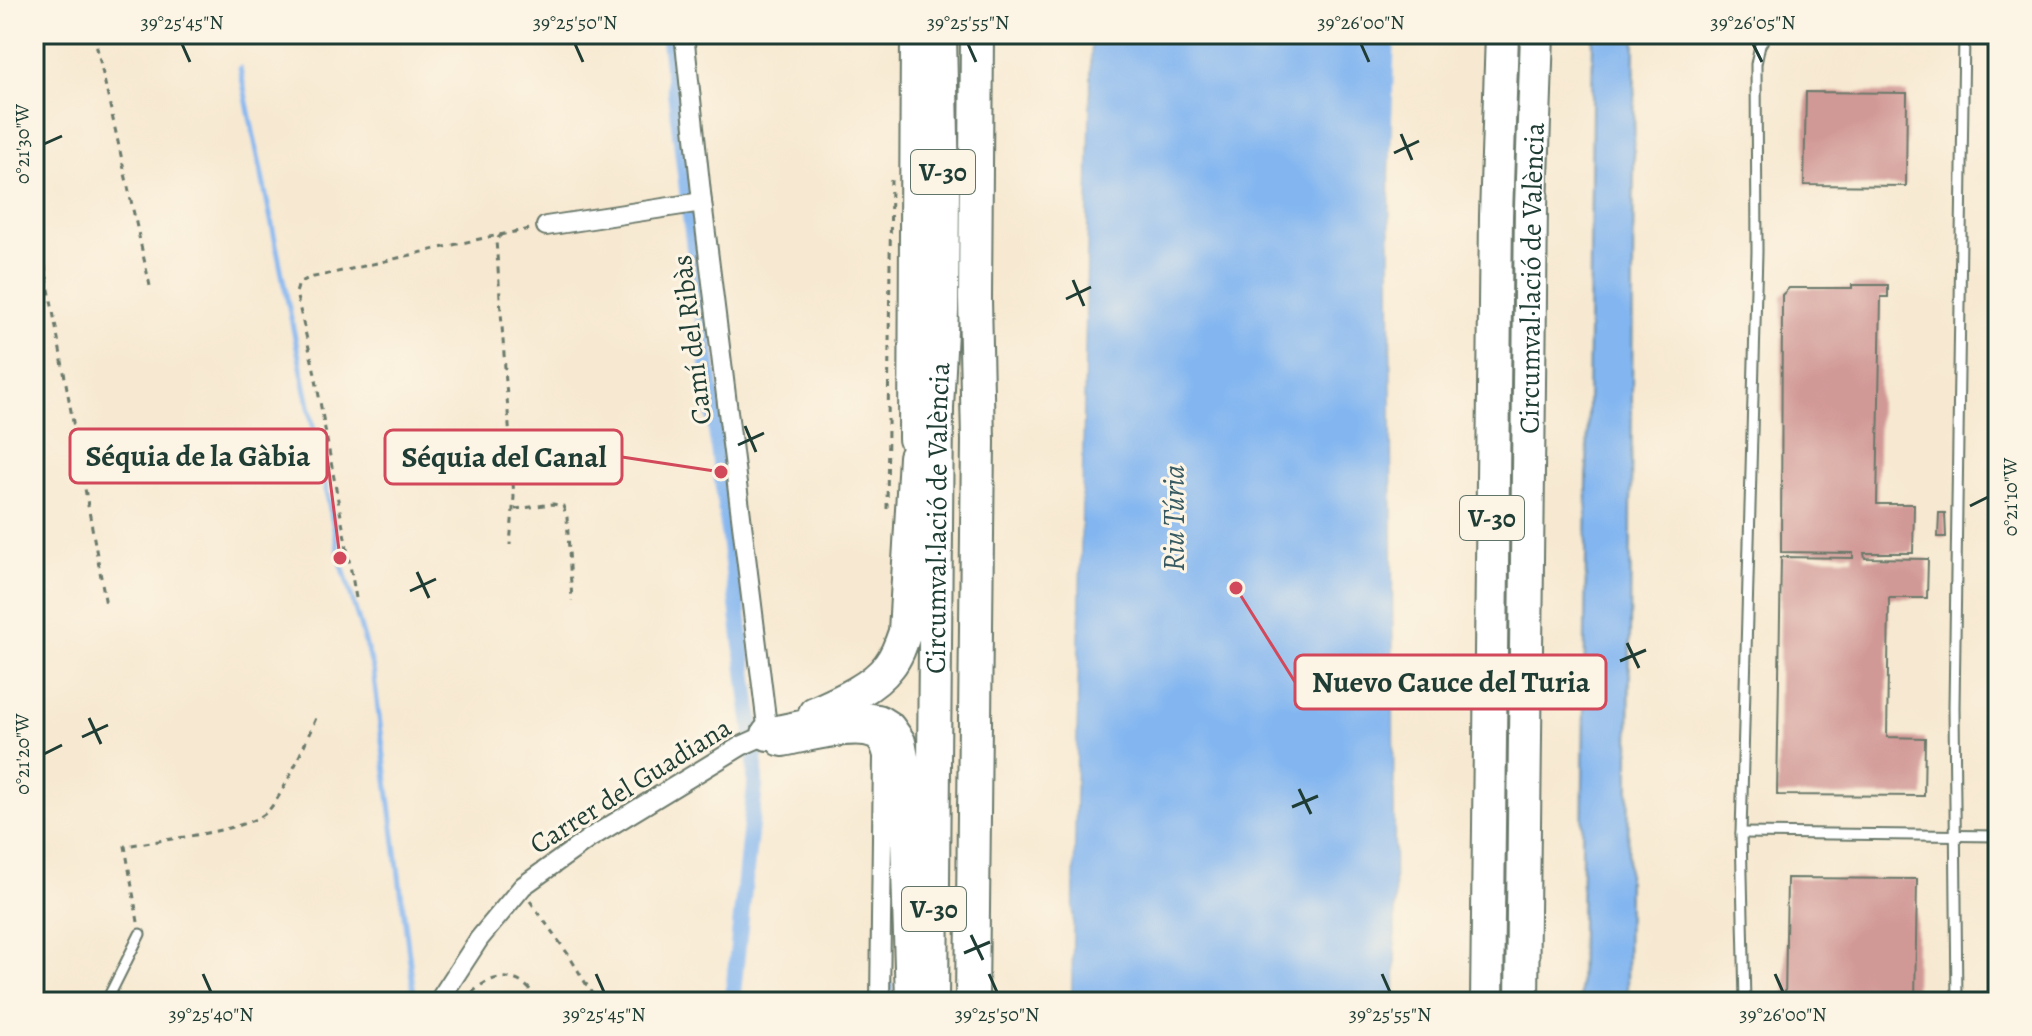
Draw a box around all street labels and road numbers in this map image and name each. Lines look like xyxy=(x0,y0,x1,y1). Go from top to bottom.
street label: Circumval·lació de València xyxy=(1510,122,1554,434)
road number: V-30 xyxy=(911,150,975,194)
street label: Camí del Ribàs xyxy=(663,253,721,427)
street label: Circumval·lació de València xyxy=(917,361,959,674)
road number: V-30 xyxy=(1460,496,1524,540)
street label: Carrer del Guadiana xyxy=(522,708,739,863)
road number: V-30 xyxy=(902,887,966,931)

